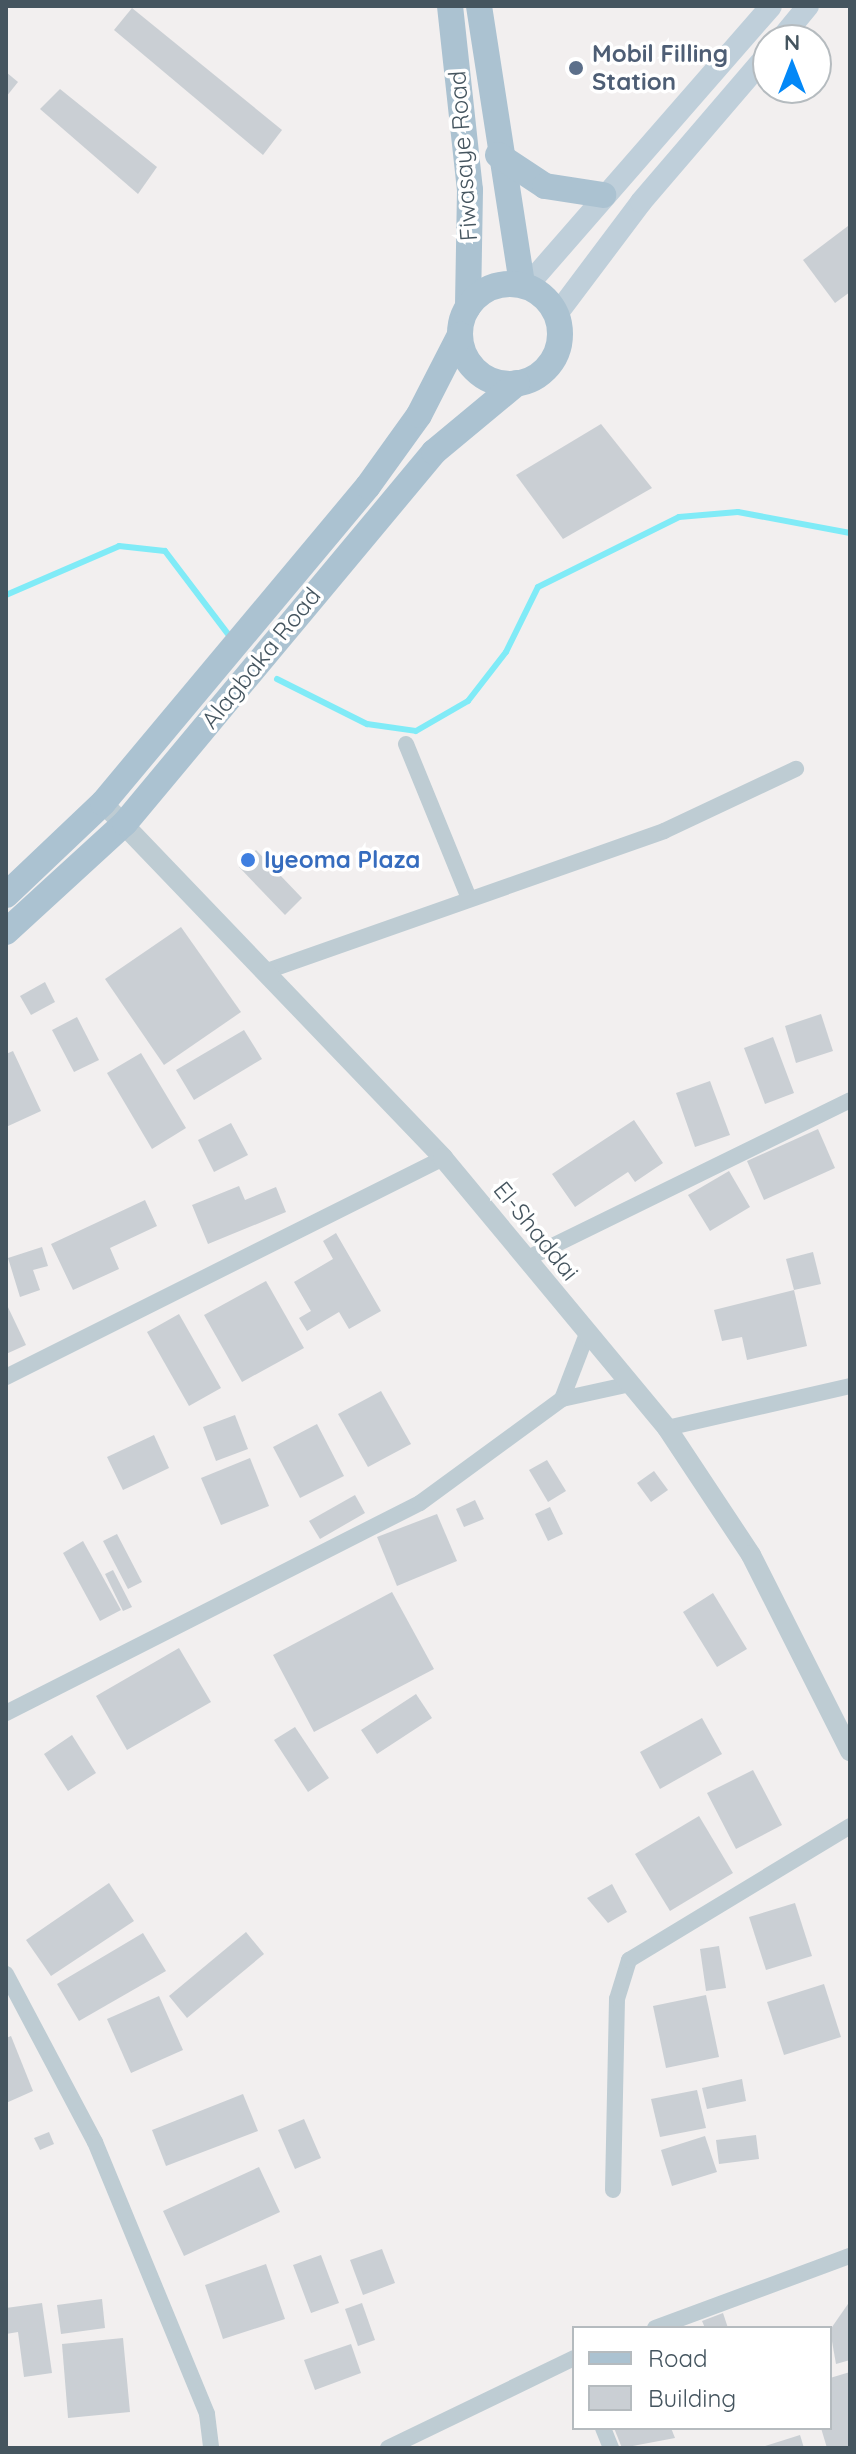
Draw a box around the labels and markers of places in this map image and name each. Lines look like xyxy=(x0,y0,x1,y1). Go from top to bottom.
place label: Mobil Filling Station xyxy=(592,40,728,96)
marker: Mobil Filling Station xyxy=(567,59,585,77)
place label: Iyeoma Plaza xyxy=(264,846,420,874)
marker: Iyeoma Plaza xyxy=(239,851,257,869)

